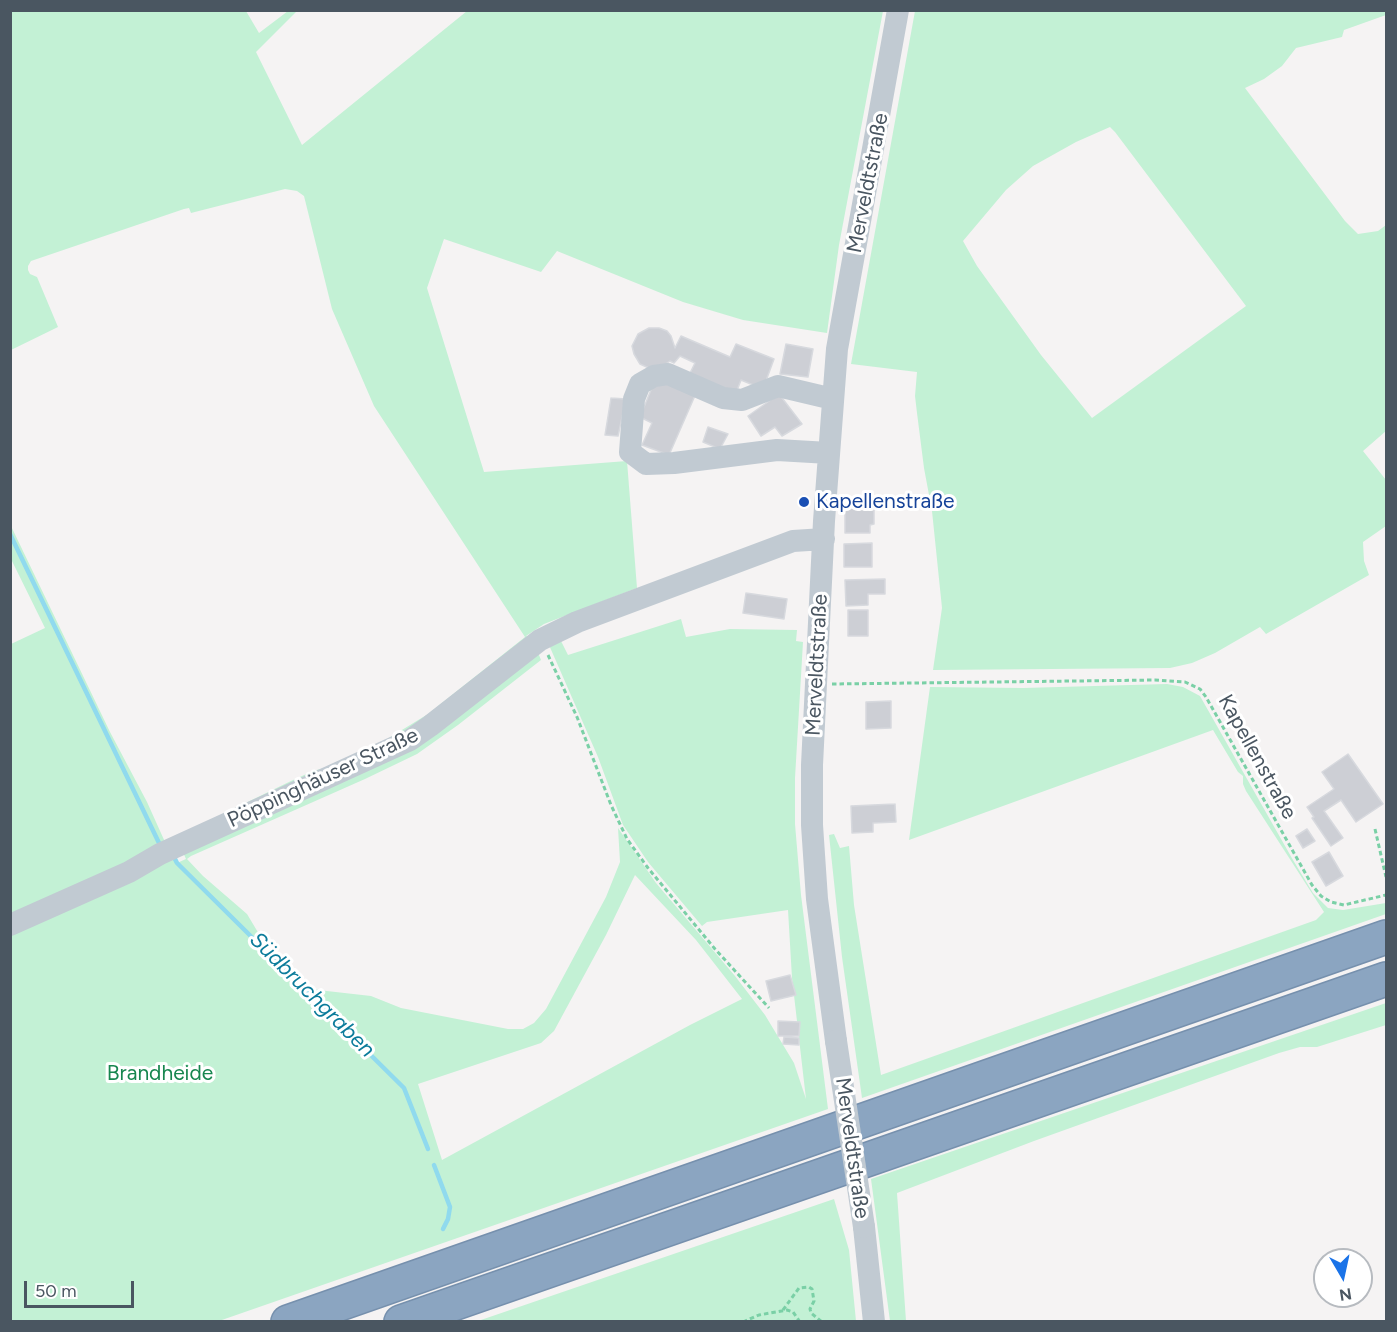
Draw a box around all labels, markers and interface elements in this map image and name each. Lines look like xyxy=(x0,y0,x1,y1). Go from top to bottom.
street label: Merveldtstraße xyxy=(842,111,894,255)
place label: Kapellenstraße xyxy=(816,489,954,515)
marker: Kapellenstraße xyxy=(797,495,811,509)
street label: Merveldtstraße xyxy=(801,593,833,737)
street label: Kapellenstraße xyxy=(1212,690,1302,824)
street label: Pöppinghäuser Straße xyxy=(224,723,422,833)
water label: Südbruchgraben xyxy=(244,927,380,1063)
park label: Brandheide xyxy=(107,1061,213,1087)
street label: Merveldtstraße xyxy=(830,1076,874,1220)
north arrow xyxy=(1313,1248,1373,1308)
scale bar xyxy=(27,1269,136,1307)
text: 50 m xyxy=(35,1280,77,1302)
text: N xyxy=(1338,1284,1353,1305)

